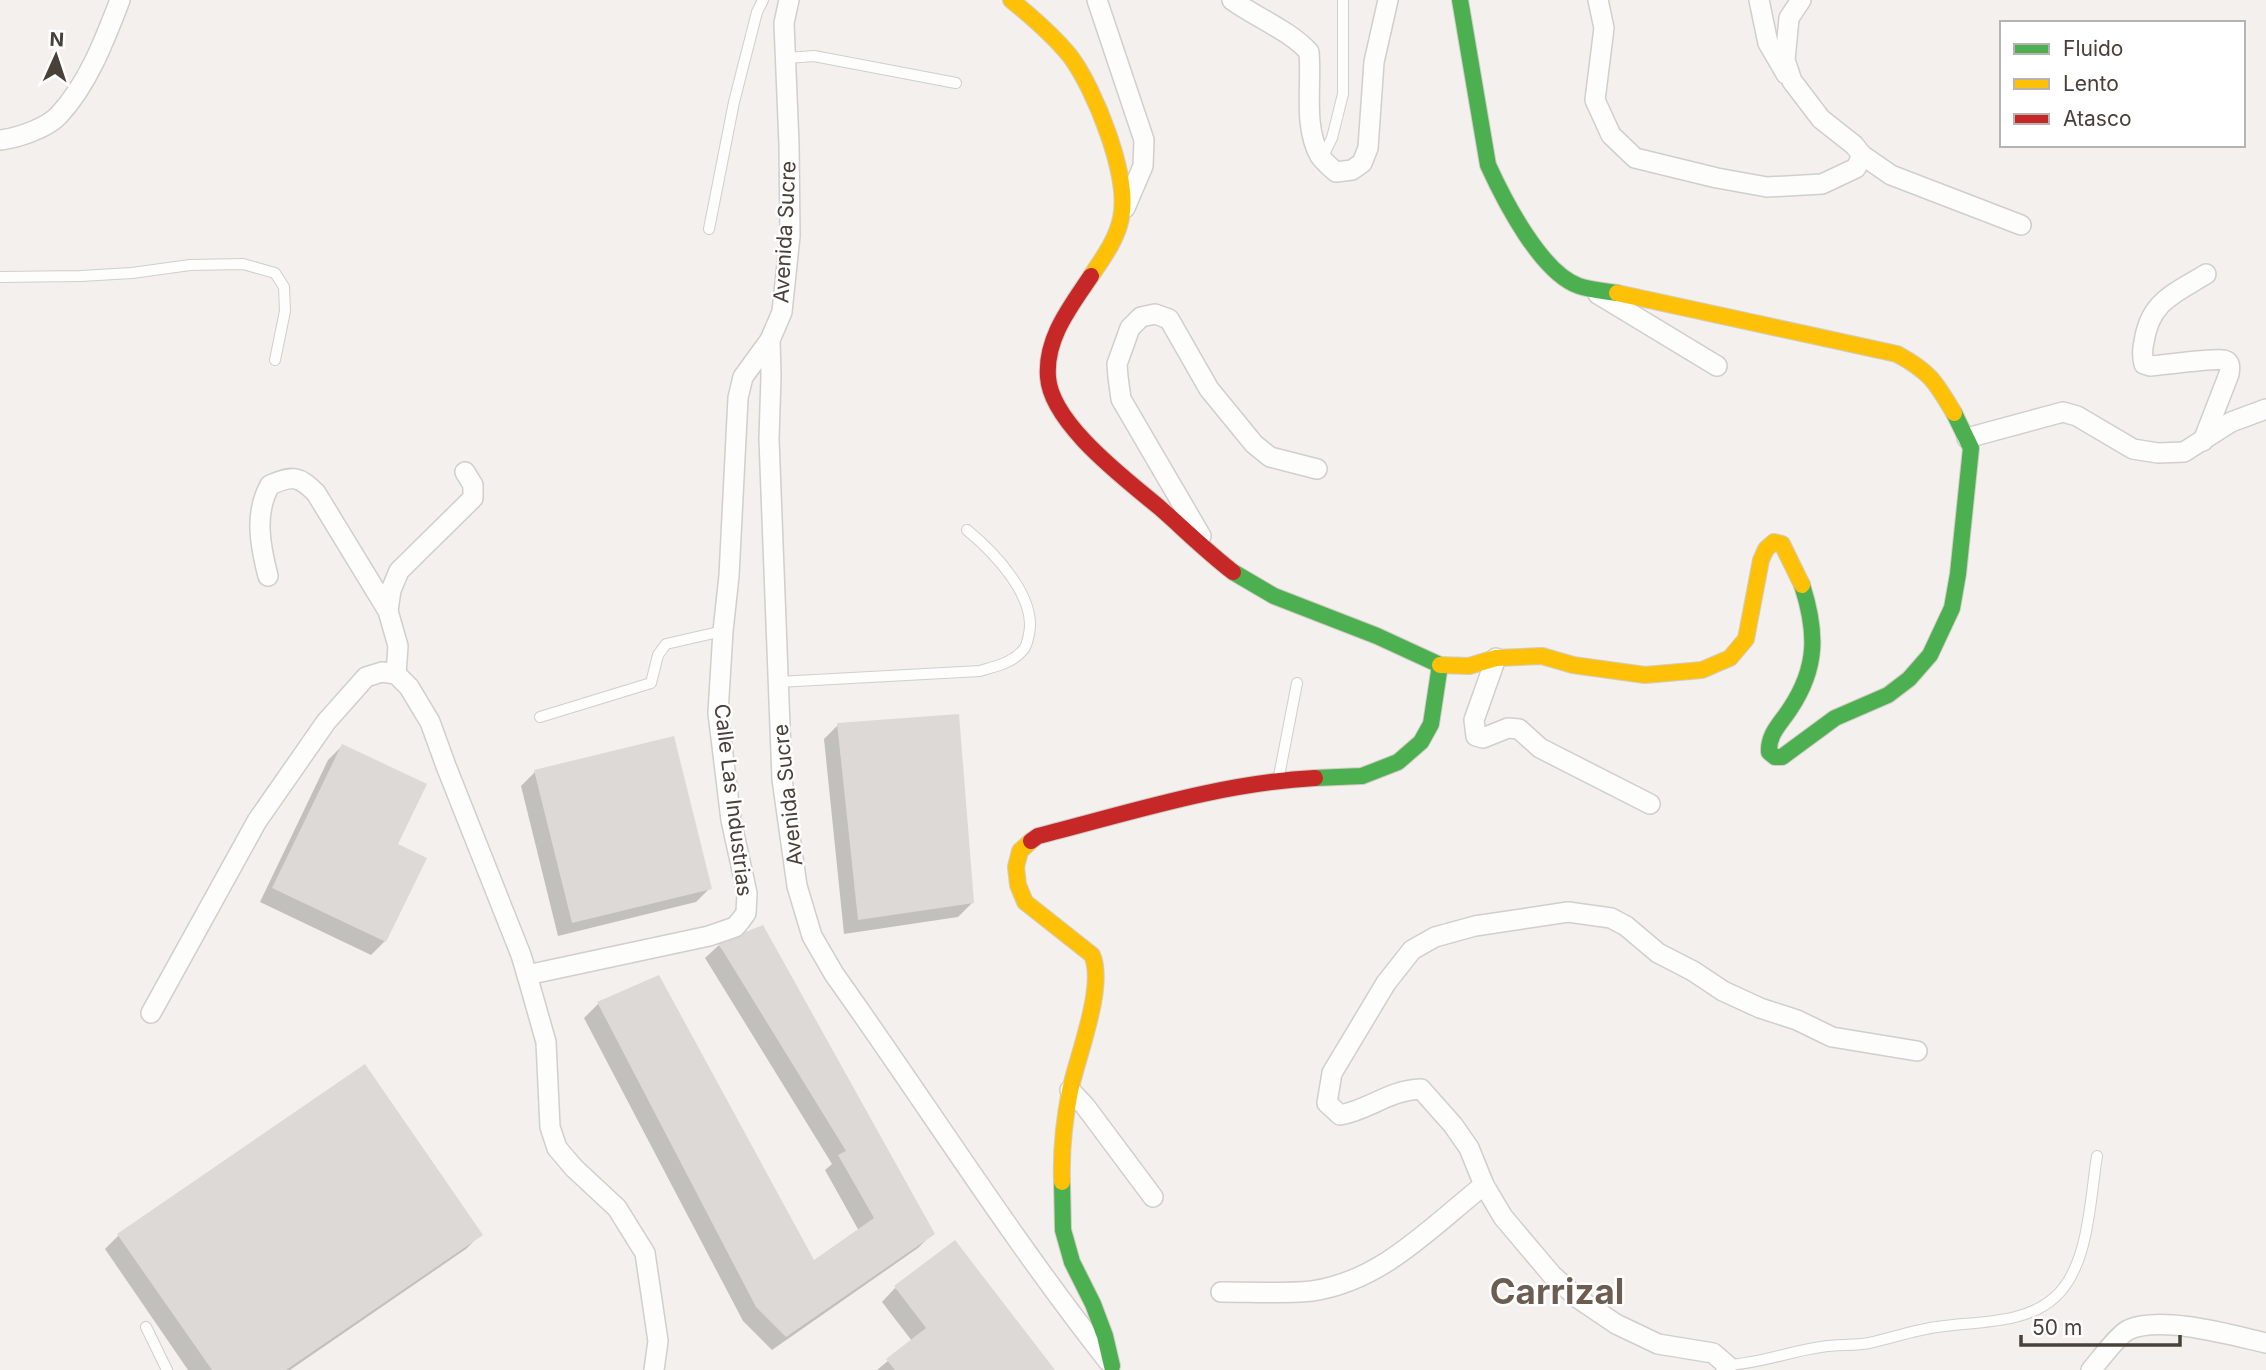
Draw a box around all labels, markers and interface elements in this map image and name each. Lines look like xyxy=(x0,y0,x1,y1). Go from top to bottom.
north arrow xyxy=(21,21,91,91)
legend xyxy=(2000,21,2245,147)
text: N xyxy=(49,28,65,51)
text: Fluido xyxy=(2063,36,2123,61)
text: Lento xyxy=(2063,71,2119,96)
text: Atasco xyxy=(2063,106,2132,131)
street label: Avenida Sucre xyxy=(768,160,801,304)
street label: Calle Las Industrias xyxy=(709,702,758,898)
street label: Avenida Sucre xyxy=(768,723,807,867)
district label: Carrizal xyxy=(1490,1270,1624,1312)
scale bar xyxy=(2021,1304,2180,1348)
text: 50 m xyxy=(2032,1315,2082,1340)

